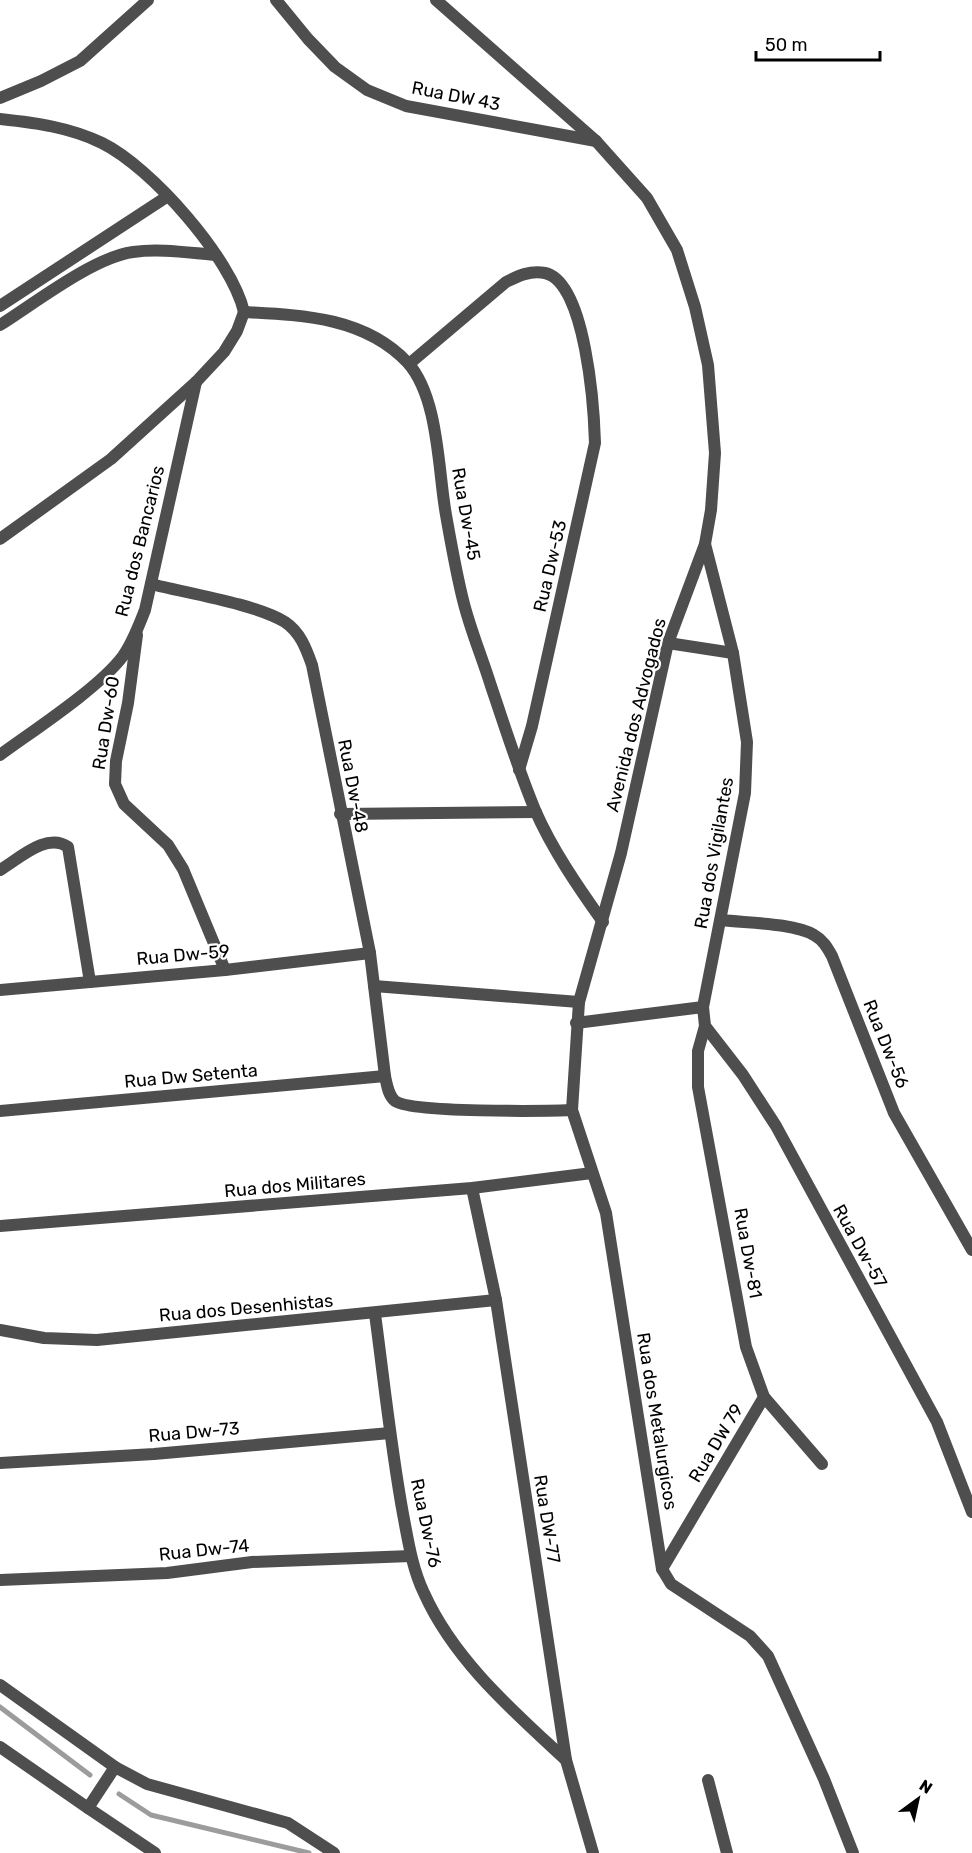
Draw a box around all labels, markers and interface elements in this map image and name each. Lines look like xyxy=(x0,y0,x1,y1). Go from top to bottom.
scale bar xyxy=(756,24,880,62)
text: 50 m xyxy=(765,34,808,56)
street label: Rua DW 43 xyxy=(410,77,502,115)
street label: Rua dos Bancarios xyxy=(111,463,169,619)
street label: Rua Dw-45 xyxy=(447,466,485,562)
street label: Rua Dw-53 xyxy=(529,518,571,614)
street label: Avenida dos Advogados xyxy=(601,616,671,814)
street label: Rua Dw-60 xyxy=(88,675,124,771)
street label: Rua Dw-48 xyxy=(333,737,373,835)
street label: Rua dos Vigilantes xyxy=(690,775,738,931)
street label: Rua Dw-59 xyxy=(135,940,231,970)
street label: Rua Dw-56 xyxy=(858,996,914,1092)
street label: Rua Dw Setenta xyxy=(123,1059,259,1093)
street label: Rua dos Militares xyxy=(223,1168,367,1202)
street label: Rua Dw-57 xyxy=(828,1200,892,1292)
street label: Rua Dw-81 xyxy=(729,1206,767,1300)
street label: Rua dos Desenhistas xyxy=(158,1289,334,1327)
street label: Rua dos Metalurgicos xyxy=(632,1331,682,1511)
street label: Rua DW 79 xyxy=(684,1400,748,1486)
street label: Rua Dw-73 xyxy=(148,1417,240,1447)
street label: Rua DW-77 xyxy=(529,1473,565,1565)
street label: Rua Dw-76 xyxy=(406,1476,446,1570)
street label: Rua Dw-74 xyxy=(158,1534,250,1566)
north arrow xyxy=(888,1769,948,1829)
text: N xyxy=(916,1776,936,1798)

